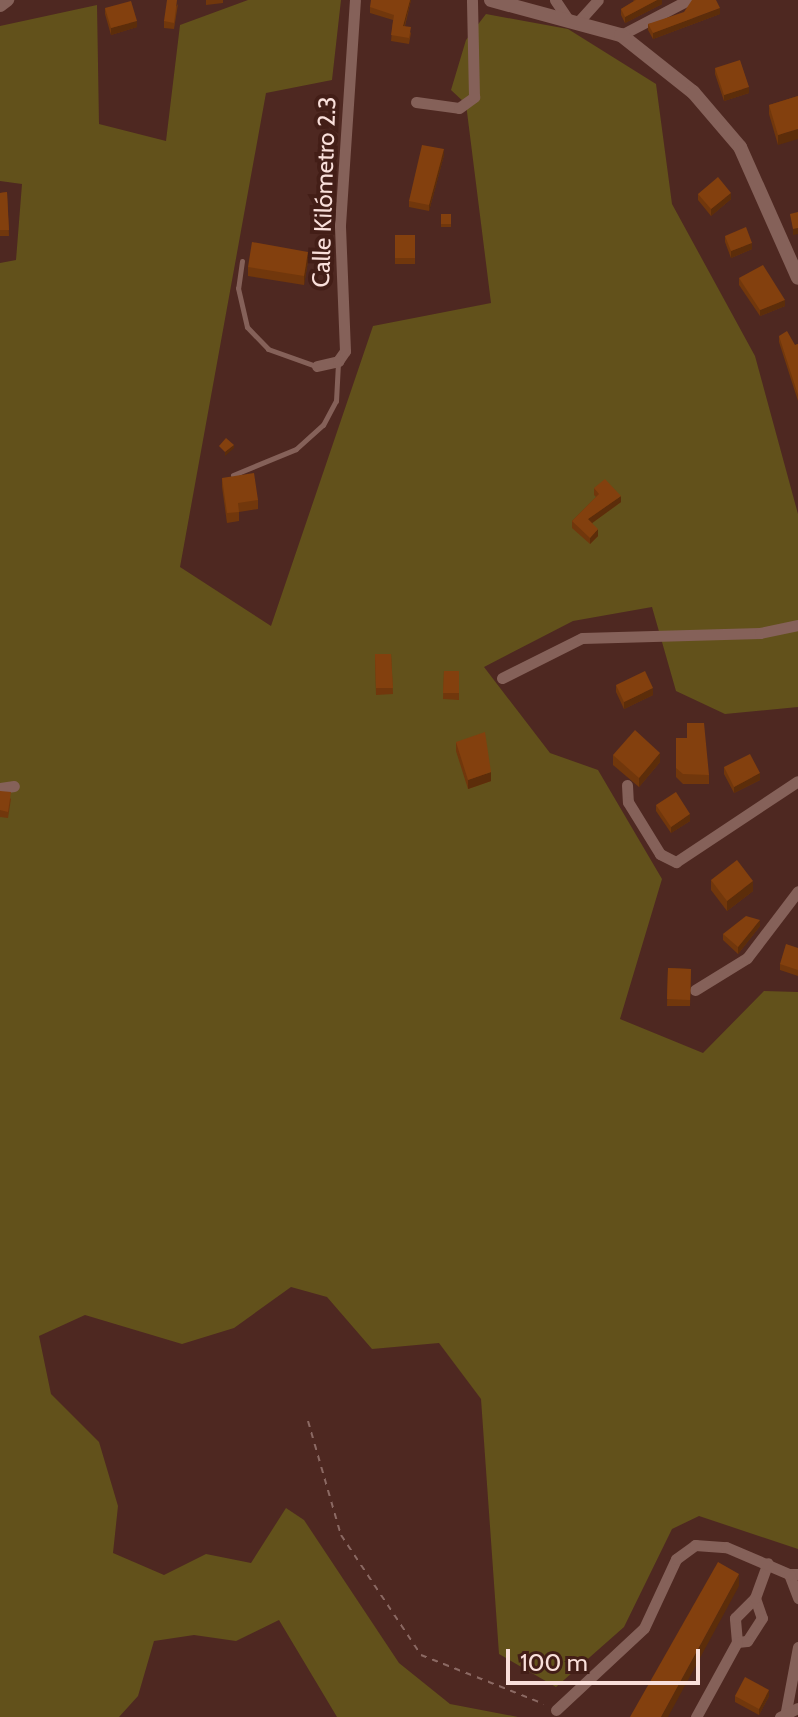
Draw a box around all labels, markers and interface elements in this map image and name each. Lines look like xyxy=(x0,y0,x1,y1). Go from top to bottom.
street label: Calle Kilómetro 2.3 xyxy=(306,96,342,288)
scale bar xyxy=(510,1633,704,1683)
text: 100 m xyxy=(520,1648,588,1677)

